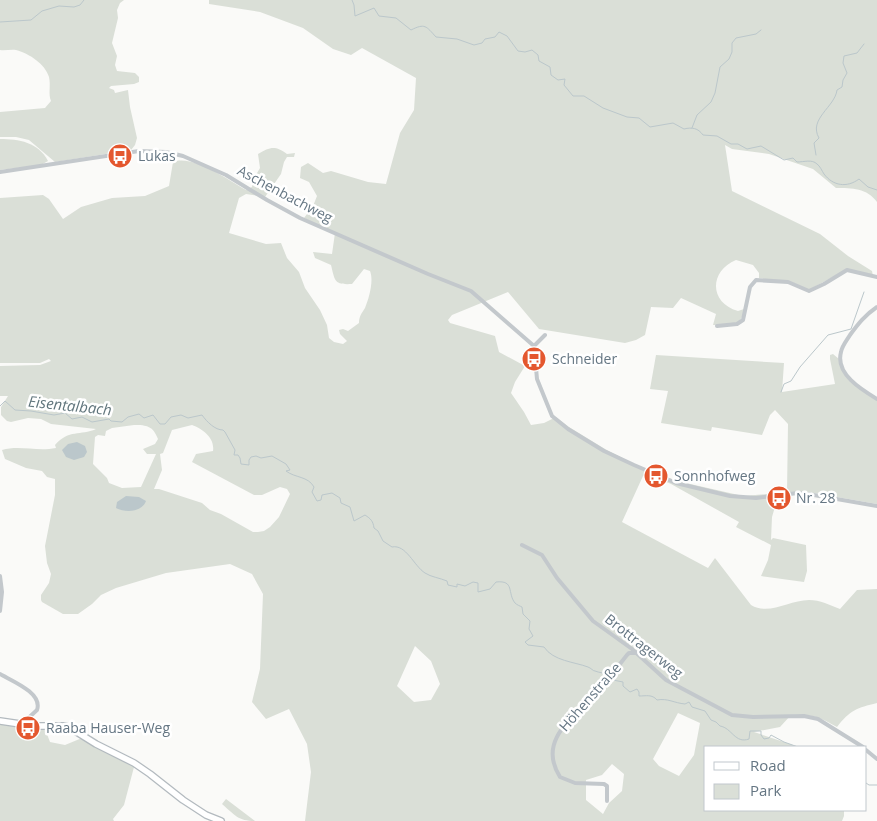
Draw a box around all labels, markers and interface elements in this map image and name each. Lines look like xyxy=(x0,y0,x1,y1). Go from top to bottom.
bus stop icon: Lukas xyxy=(107,143,133,169)
place label: Lukas xyxy=(138,146,176,165)
street label: Aschenbachweg xyxy=(234,160,336,227)
bus stop icon: Schneider xyxy=(521,346,547,372)
place label: Schneider xyxy=(552,349,617,368)
water label: Eisentalbach xyxy=(27,391,113,419)
bus stop icon: Sonnhofweg xyxy=(643,463,669,489)
place label: Sonnhofweg xyxy=(674,466,756,485)
bus stop icon: Nr. 28 xyxy=(766,485,792,511)
place label: Nr. 28 xyxy=(796,488,836,507)
street label: Brottragerweg xyxy=(601,609,688,682)
street label: Höhenstraße xyxy=(554,658,625,735)
bus stop icon: Raaba Hauser-Weg xyxy=(15,715,41,741)
place label: Raaba Hauser-Weg xyxy=(46,718,170,737)
legend xyxy=(704,746,867,811)
text: Road xyxy=(750,755,786,775)
text: Park xyxy=(750,780,781,800)

